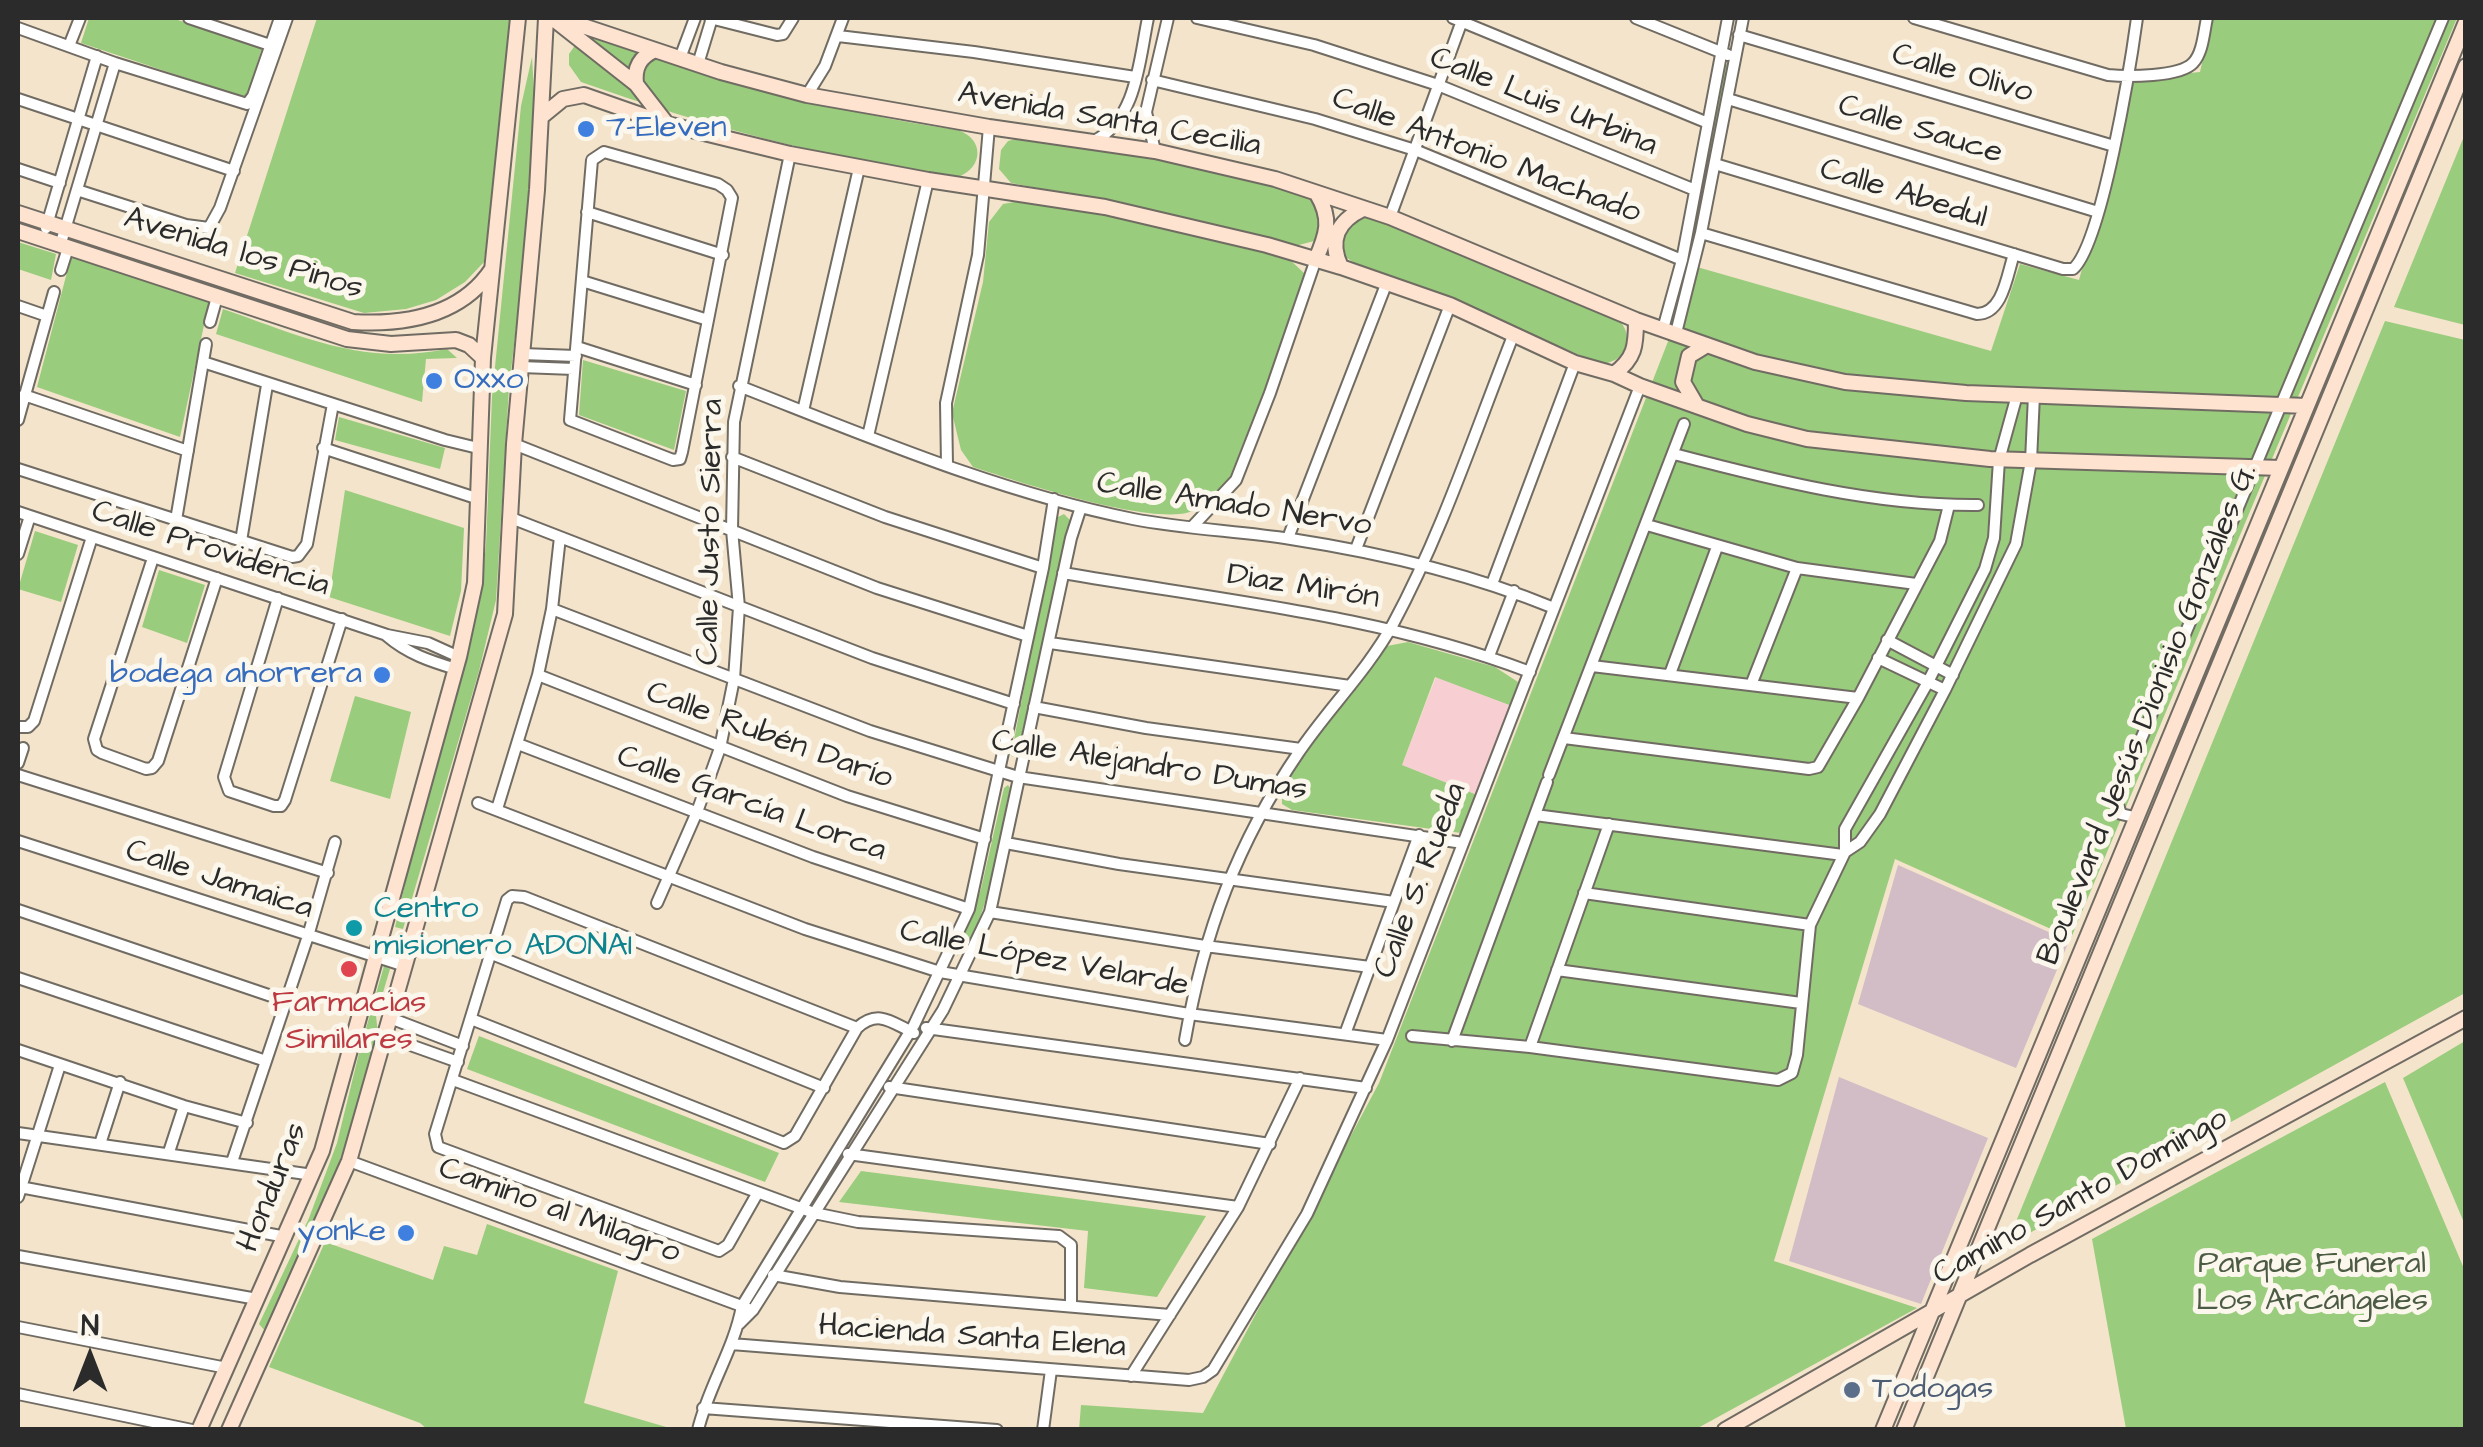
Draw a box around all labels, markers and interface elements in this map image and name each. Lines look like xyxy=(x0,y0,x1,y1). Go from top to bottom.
street label: Calle Olivo xyxy=(1887,37,2037,113)
street label: Calle Luis Urbina xyxy=(1424,40,1662,166)
street label: Avenida Santa Cecilia xyxy=(955,75,1263,167)
street label: Calle Antonio Machado xyxy=(1326,80,1646,234)
street label: Calle Sauce xyxy=(1833,88,2007,174)
place label: 7-Eleven xyxy=(606,110,727,148)
marker: 7-Eleven xyxy=(575,118,597,140)
street label: Calle Abedul xyxy=(1815,151,1991,239)
street label: Avenida los Pinos xyxy=(119,200,367,310)
place label: Oxxo xyxy=(454,362,524,400)
marker: Oxxo xyxy=(423,370,445,392)
street label: Calle Justo Sierra xyxy=(690,398,734,666)
street label: Boulevard Jesús Dionisio Gonzáles G. xyxy=(2031,459,2267,971)
street label: Calle Amado Nervo xyxy=(1094,465,1374,547)
street label: Calle Providencia xyxy=(86,493,334,607)
street label: Diaz Mirón xyxy=(1224,557,1382,619)
place label: bodega ahorrera xyxy=(110,656,362,694)
marker: bodega ahorrera xyxy=(371,664,393,686)
street label: Calle Rubén Darío xyxy=(640,675,898,799)
street label: Calle Alejandro Dumas xyxy=(988,723,1310,811)
street label: Calle García Lorca xyxy=(611,738,891,872)
street label: Calle S. Rueda xyxy=(1367,778,1477,984)
street label: Calle Jamaica xyxy=(120,833,318,929)
place label: Centro misionero ADONAI xyxy=(374,891,633,966)
street label: Calle López Velarde xyxy=(896,913,1192,1007)
marker: Centro misionero ADONAI xyxy=(343,917,365,939)
marker: Farmacias Similares xyxy=(338,958,360,980)
place label: Farmacias Similares xyxy=(272,985,426,1060)
street label: Camino Santo Domingo xyxy=(1927,1101,2235,1295)
street label: Honduras xyxy=(231,1118,317,1258)
street label: Camino al Milagro xyxy=(433,1150,685,1274)
place label: yonke xyxy=(297,1214,386,1252)
marker: yonke xyxy=(395,1222,417,1244)
park label: Parque Funeral Los Arcángeles xyxy=(2196,1246,2428,1321)
north arrow xyxy=(40,1307,140,1407)
text: N xyxy=(81,1307,99,1346)
street label: Hacienda Santa Elena xyxy=(817,1308,1127,1368)
place label: Todogas xyxy=(1872,1371,1993,1409)
marker: Todogas xyxy=(1841,1379,1863,1401)

